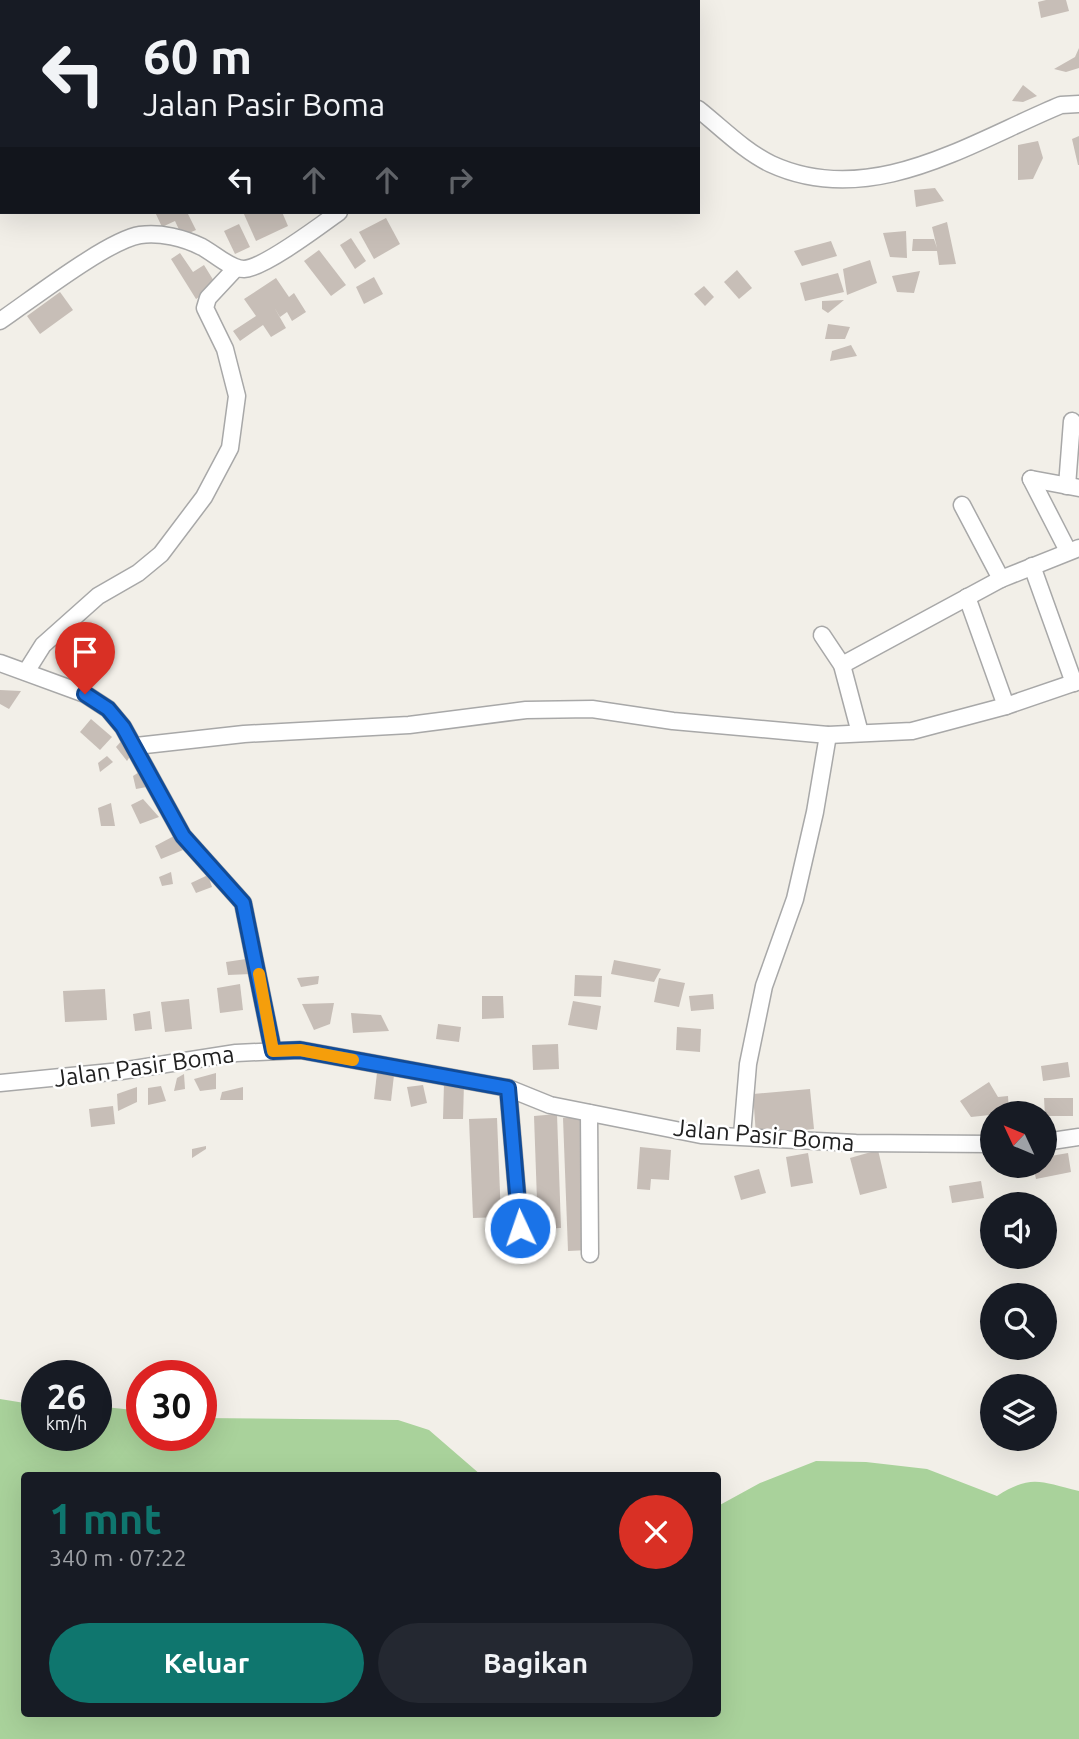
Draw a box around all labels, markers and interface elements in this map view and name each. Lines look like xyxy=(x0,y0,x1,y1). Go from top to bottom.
icon: left xyxy=(28,28,119,119)
text: 60 m xyxy=(143,28,252,83)
text: Jalan Pasir Boma xyxy=(143,86,385,122)
icon: left xyxy=(222,161,260,199)
icon: ahead xyxy=(295,161,333,199)
icon: ahead xyxy=(368,161,406,199)
icon: right xyxy=(441,161,479,199)
pin xyxy=(55,622,115,694)
icon: arrive xyxy=(66,633,104,671)
street label: Jalan Pasir Boma xyxy=(52,1040,236,1092)
north arrow xyxy=(980,1101,1057,1178)
map controls xyxy=(980,1101,1057,1451)
street label: Jalan Pasir Boma xyxy=(672,1114,856,1156)
position arrow xyxy=(483,1191,557,1265)
button: sound xyxy=(980,1192,1057,1269)
button: search xyxy=(980,1283,1057,1360)
speed limit sign: 30 xyxy=(126,1360,217,1451)
button: layers xyxy=(980,1374,1057,1451)
text: 26 xyxy=(47,1376,86,1416)
text: km/h xyxy=(46,1413,87,1433)
text: 1 mnt xyxy=(49,1495,162,1542)
button: close xyxy=(619,1495,693,1569)
text: 340 m · 07:22 xyxy=(49,1545,187,1570)
button: Keluar xyxy=(49,1623,364,1703)
button: Bagikan xyxy=(378,1623,693,1703)

